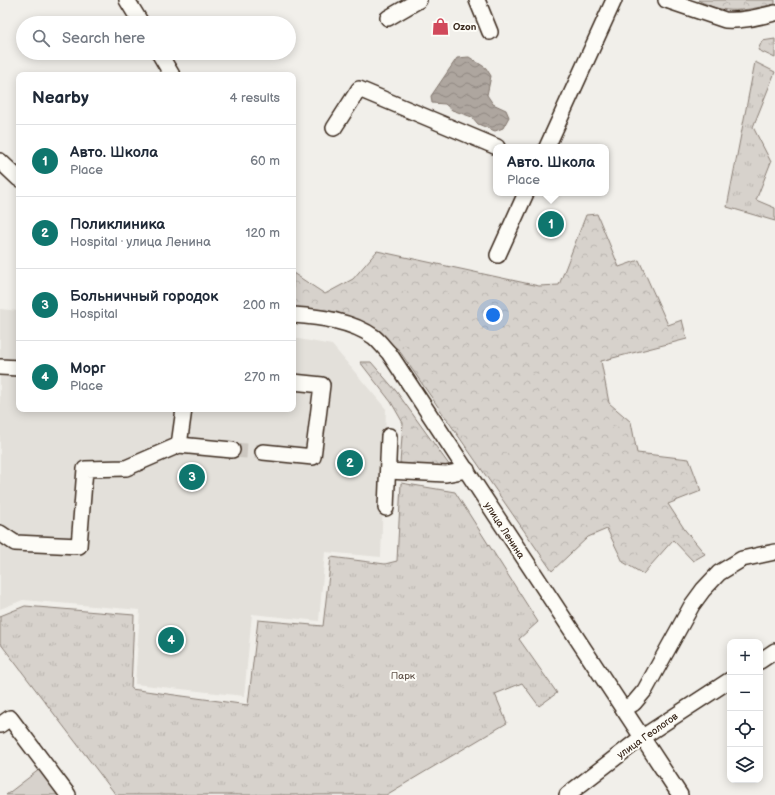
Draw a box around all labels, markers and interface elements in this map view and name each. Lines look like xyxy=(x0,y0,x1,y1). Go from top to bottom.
search box xyxy=(16,16,296,60)
shop icon: Ozon xyxy=(430,16,450,36)
place label: Ozon xyxy=(453,21,477,33)
icon: search xyxy=(30,27,52,49)
text: Search here xyxy=(62,29,145,48)
text: Nearby xyxy=(32,88,89,108)
text: 4 results xyxy=(230,90,280,106)
text: Авто. Школа xyxy=(70,143,158,162)
popup xyxy=(493,144,609,196)
text: 1 xyxy=(42,153,48,169)
text: 60 m xyxy=(250,153,280,169)
text: Авто. Школа xyxy=(507,153,595,172)
text: Place xyxy=(70,162,103,178)
text: Place xyxy=(507,172,540,188)
pin: 1 xyxy=(538,209,564,239)
text: Поликлиника xyxy=(70,215,165,234)
text: 2 xyxy=(41,225,49,241)
text: 120 m xyxy=(245,225,280,241)
text: Hospital · улица Ленина xyxy=(70,234,211,250)
text: Больничный городок xyxy=(70,287,218,306)
text: 3 xyxy=(41,297,49,313)
text: 200 m xyxy=(243,297,280,313)
your location xyxy=(483,305,503,325)
text: Hospital xyxy=(70,306,118,322)
text: Морг xyxy=(70,359,106,378)
text: 4 xyxy=(41,369,49,385)
text: 270 m xyxy=(244,369,280,385)
text: Place xyxy=(70,378,103,394)
pin: 2 xyxy=(337,448,363,478)
pin: 3 xyxy=(179,462,205,492)
street label: улица Ленина xyxy=(481,500,527,561)
pin: 4 xyxy=(158,625,184,655)
map controls xyxy=(727,639,763,783)
button: + xyxy=(727,639,763,675)
park label: Парк xyxy=(391,670,416,682)
button: − xyxy=(727,675,763,711)
street label: улица Геологов xyxy=(615,710,681,761)
button: locate xyxy=(727,711,763,747)
button: layers xyxy=(727,747,763,783)

